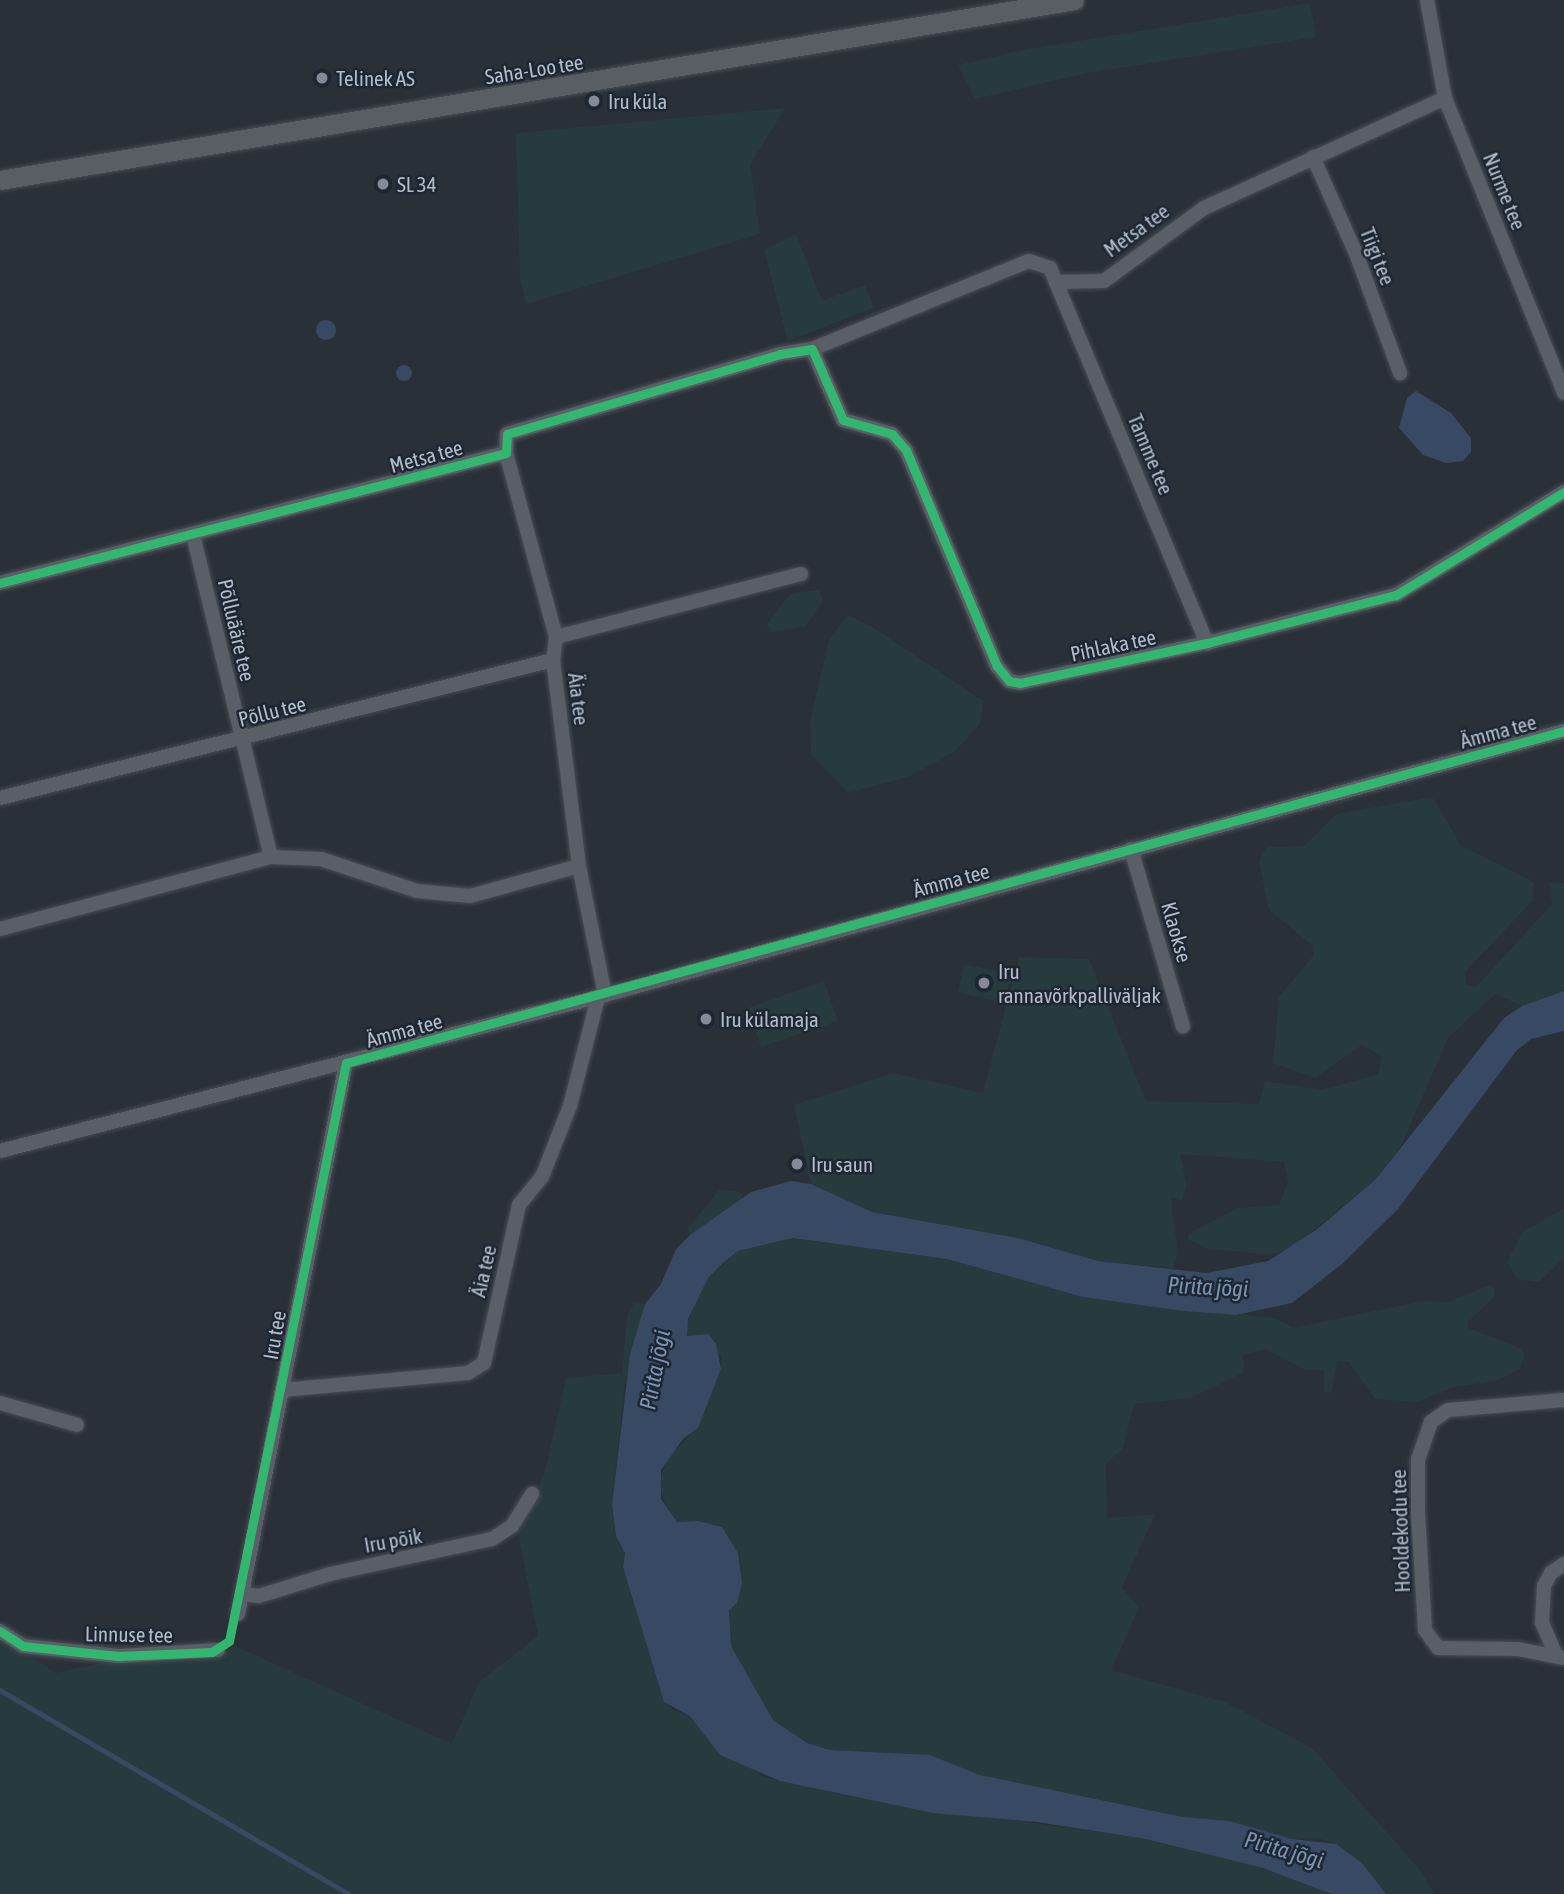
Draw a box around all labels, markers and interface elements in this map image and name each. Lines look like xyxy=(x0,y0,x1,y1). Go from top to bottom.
street label: Saha-Loo tee xyxy=(483,49,585,89)
place label: Telinek AS xyxy=(336,65,415,91)
marker: Telinek AS xyxy=(314,70,330,86)
place label: Iru küla xyxy=(608,88,667,114)
marker: Iru küla xyxy=(586,93,602,109)
street label: Nurme tee xyxy=(1478,149,1532,233)
place label: SL 34 xyxy=(397,171,437,197)
marker: SL 34 xyxy=(375,176,391,192)
street label: Metsa tee xyxy=(1098,198,1174,262)
street label: Tiigi tee xyxy=(1355,223,1401,289)
street label: Tamme tee xyxy=(1123,410,1179,498)
street label: Metsa tee xyxy=(387,434,465,478)
street label: Põlluääre tee xyxy=(213,576,261,684)
street label: Pihlaka tee xyxy=(1068,624,1158,666)
street label: Äia tee xyxy=(563,671,595,727)
street label: Põllu tee xyxy=(236,690,308,732)
street label: Ämma tee xyxy=(1457,709,1539,753)
street label: Ämma tee xyxy=(910,858,992,902)
street label: Klaokse xyxy=(1156,899,1198,965)
place label: Iru rannavõrkpalliväljak xyxy=(998,958,1161,1008)
marker: Iru rannavõrkpalliväljak xyxy=(976,975,992,991)
place label: Iru külamaja xyxy=(720,1006,819,1032)
street label: Ämma tee xyxy=(363,1008,445,1052)
marker: Iru külamaja xyxy=(698,1011,714,1027)
place label: Iru saun xyxy=(811,1151,873,1177)
marker: Iru saun xyxy=(789,1156,805,1172)
street label: Äia tee xyxy=(465,1243,501,1299)
water label: Pirita jõgi xyxy=(1167,1271,1249,1303)
street label: Iru tee xyxy=(257,1309,291,1361)
water label: Pirita jõgi xyxy=(634,1328,676,1412)
street label: Hooldekodu tee xyxy=(1385,1469,1415,1593)
street label: Iru põik xyxy=(362,1523,424,1557)
street label: Linnuse tee xyxy=(85,1621,173,1647)
water label: Pirita jõgi xyxy=(1241,1826,1327,1874)

